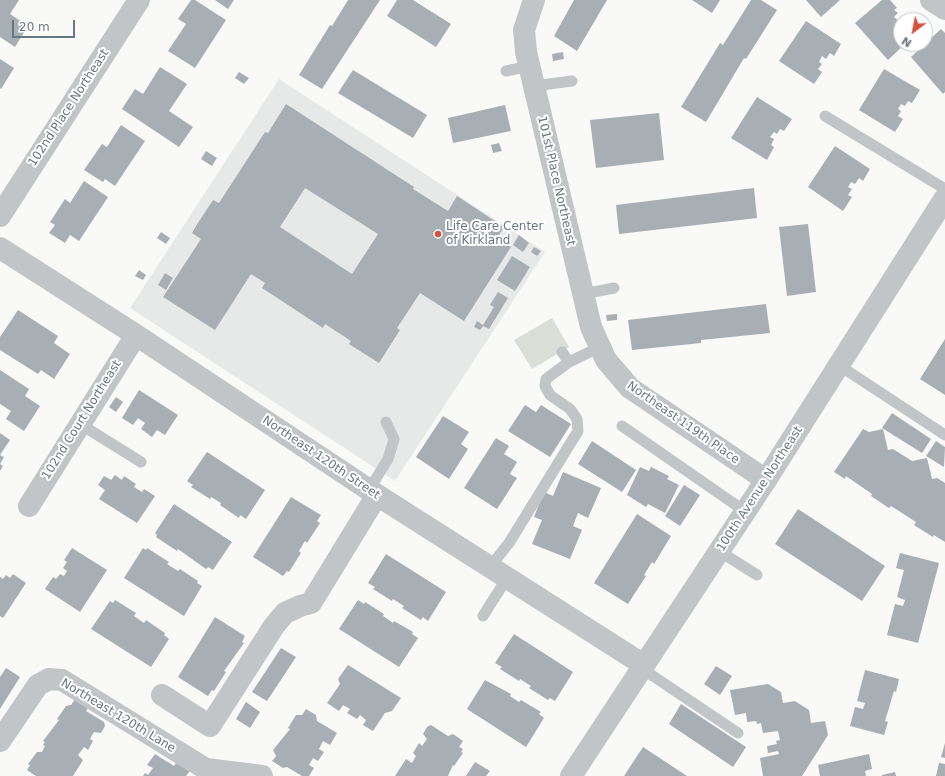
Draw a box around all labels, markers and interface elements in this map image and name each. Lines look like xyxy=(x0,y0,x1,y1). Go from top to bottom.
scale bar xyxy=(14,12,77,38)
north arrow xyxy=(893,12,933,52)
text: 20 m xyxy=(19,20,50,34)
text: N xyxy=(900,34,914,50)
street label: 102nd Place Northeast xyxy=(26,47,112,169)
street label: 101st Place Northeast xyxy=(534,115,578,247)
place label: Life Care Center of Kirkland xyxy=(446,220,543,248)
marker: Life Care Center of Kirkland xyxy=(433,229,443,239)
street label: 102nd Court Northeast xyxy=(39,358,125,482)
street label: Northeast 119th Place xyxy=(624,379,742,467)
street label: Northeast 120th Street xyxy=(260,413,382,503)
street label: 100th Avenue Northeast xyxy=(714,424,806,554)
street label: Northeast 120th Lane xyxy=(58,676,178,756)

